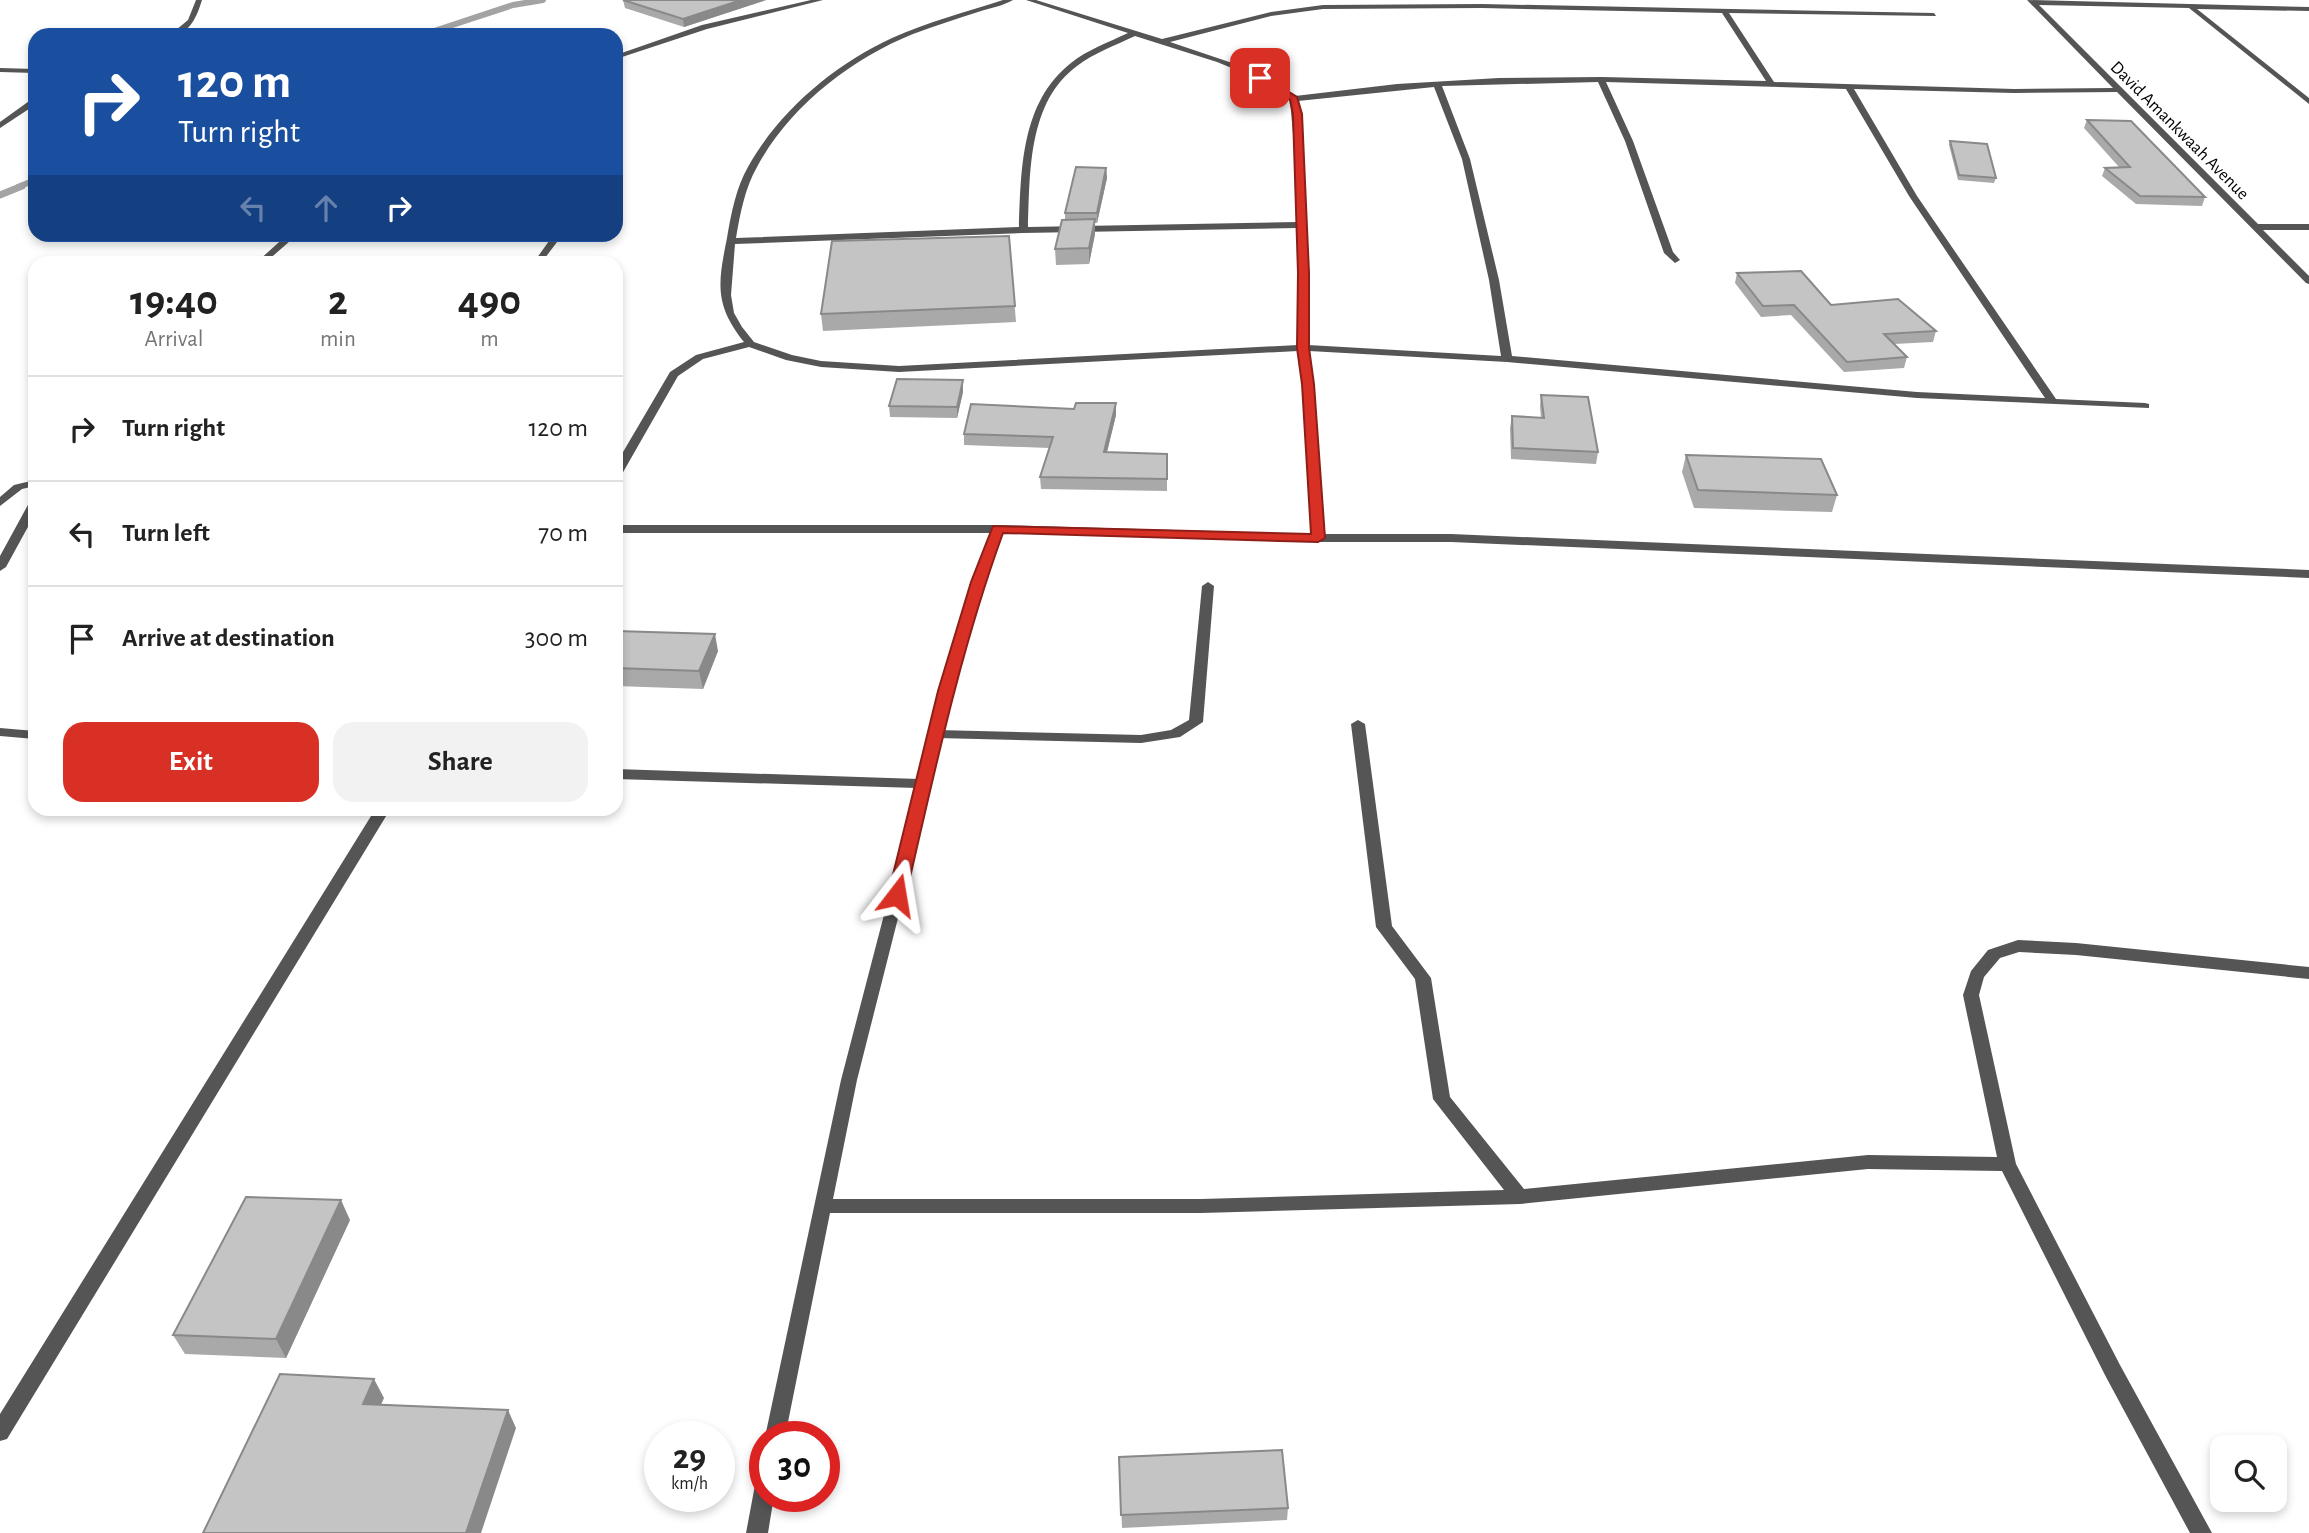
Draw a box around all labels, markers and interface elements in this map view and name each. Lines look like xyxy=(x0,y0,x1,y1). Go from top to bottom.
pin xyxy=(1230,48,1290,108)
icon: right xyxy=(63,56,154,147)
text: 120 m xyxy=(178,58,291,107)
street label: David Amankwaah Avenue xyxy=(2107,58,2252,203)
icon: arrive xyxy=(1241,59,1279,97)
text: Turn right xyxy=(178,116,300,148)
icon: left xyxy=(234,189,272,227)
icon: ahead xyxy=(307,189,345,227)
icon: right xyxy=(380,189,418,227)
text: 19:40 xyxy=(130,280,218,322)
text: 2 xyxy=(328,280,348,322)
text: 490 xyxy=(458,280,521,322)
text: Arrival xyxy=(144,328,204,351)
text: min xyxy=(320,328,356,351)
text: m xyxy=(480,328,499,351)
icon: right xyxy=(63,410,101,448)
text: Turn right xyxy=(122,415,225,441)
text: 120 m xyxy=(528,415,588,441)
icon: left xyxy=(63,515,101,553)
text: Turn left xyxy=(122,520,210,546)
text: 70 m xyxy=(538,520,588,546)
icon: arrive xyxy=(63,620,101,658)
text: Arrive at destination xyxy=(122,625,335,651)
text: 300 m xyxy=(525,625,588,651)
button: Exit xyxy=(63,722,319,802)
button: Share xyxy=(333,722,588,802)
position arrow xyxy=(860,858,934,932)
speed limit sign: 30 xyxy=(749,1421,840,1512)
map controls xyxy=(2210,1435,2287,1512)
button: search xyxy=(2210,1435,2287,1512)
text: 29 xyxy=(673,1440,706,1475)
text: km/h xyxy=(671,1475,708,1493)

